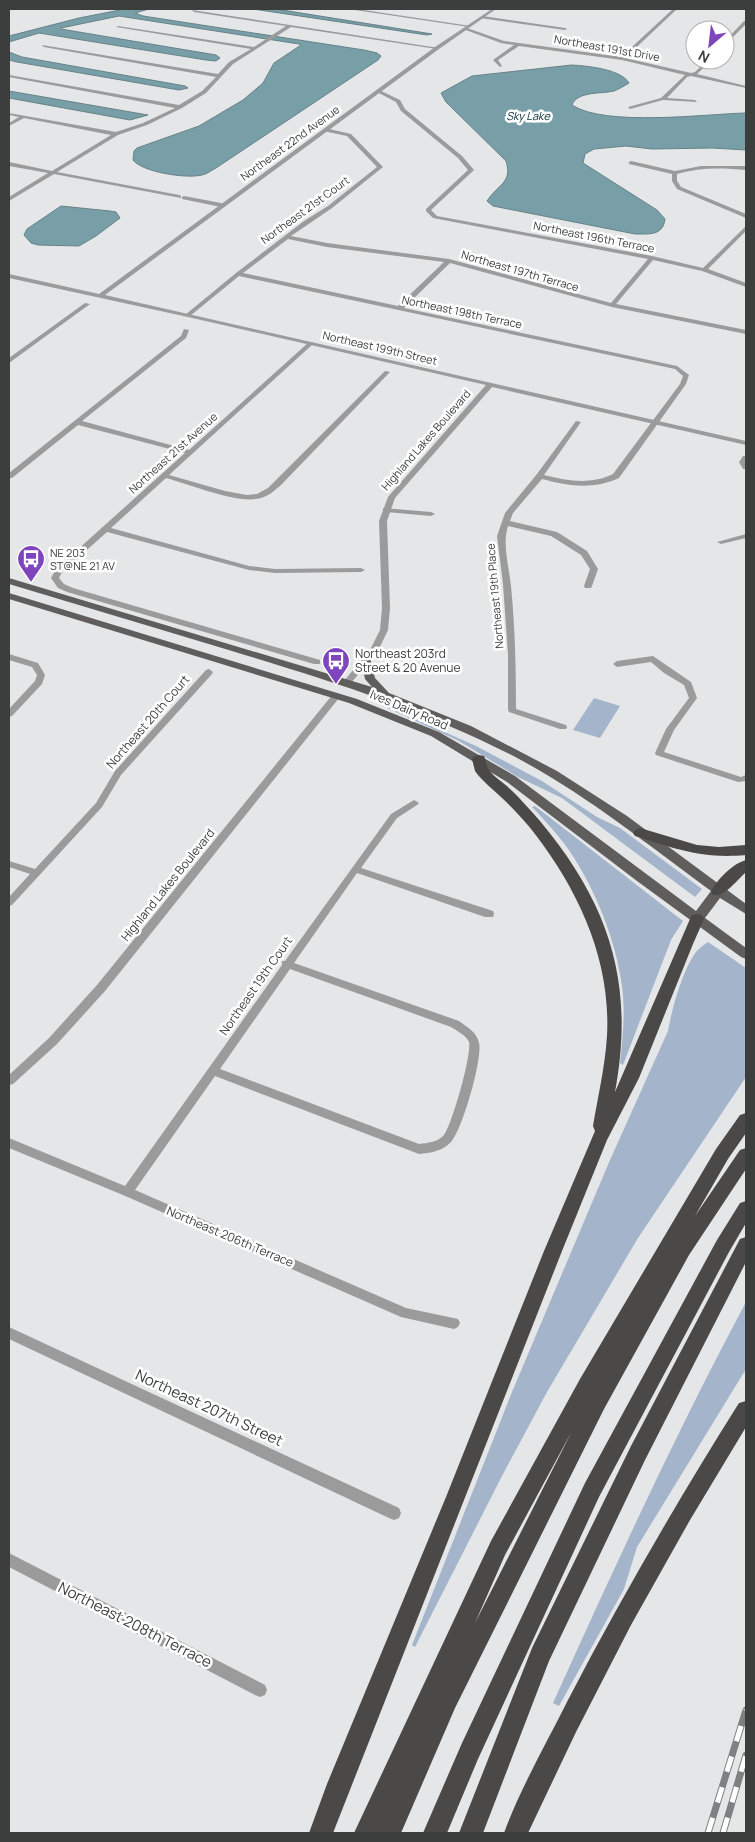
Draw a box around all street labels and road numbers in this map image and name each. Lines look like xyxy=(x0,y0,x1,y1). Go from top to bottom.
street label: Northeast 191st Drive xyxy=(553,31,662,64)
street label: Northeast 22nd Avenue xyxy=(237,101,343,184)
street label: Northeast 21st Court xyxy=(257,172,352,247)
street label: Northeast 196th Terrace xyxy=(532,217,657,256)
street label: Northeast 197th Terrace xyxy=(460,247,581,295)
street label: Northeast 198th Terrace xyxy=(401,291,524,332)
street label: Northeast 199th Street xyxy=(321,327,439,368)
street label: Highland Lakes Boulevard xyxy=(378,386,474,493)
street label: Northeast 21st Avenue xyxy=(125,408,221,496)
street label: Northeast 19th Place xyxy=(482,542,507,649)
street label: Northeast 20th Court xyxy=(102,671,193,772)
street label: Ives Dairy Road xyxy=(368,685,451,734)
street label: Highland Lakes Boulevard xyxy=(117,825,218,945)
street label: Northeast 19th Court xyxy=(215,933,296,1039)
street label: Northeast 206th Terrace xyxy=(164,1202,296,1271)
street label: Northeast 207th Street xyxy=(132,1364,286,1451)
street label: Northeast 208th Terrace xyxy=(55,1577,216,1673)

